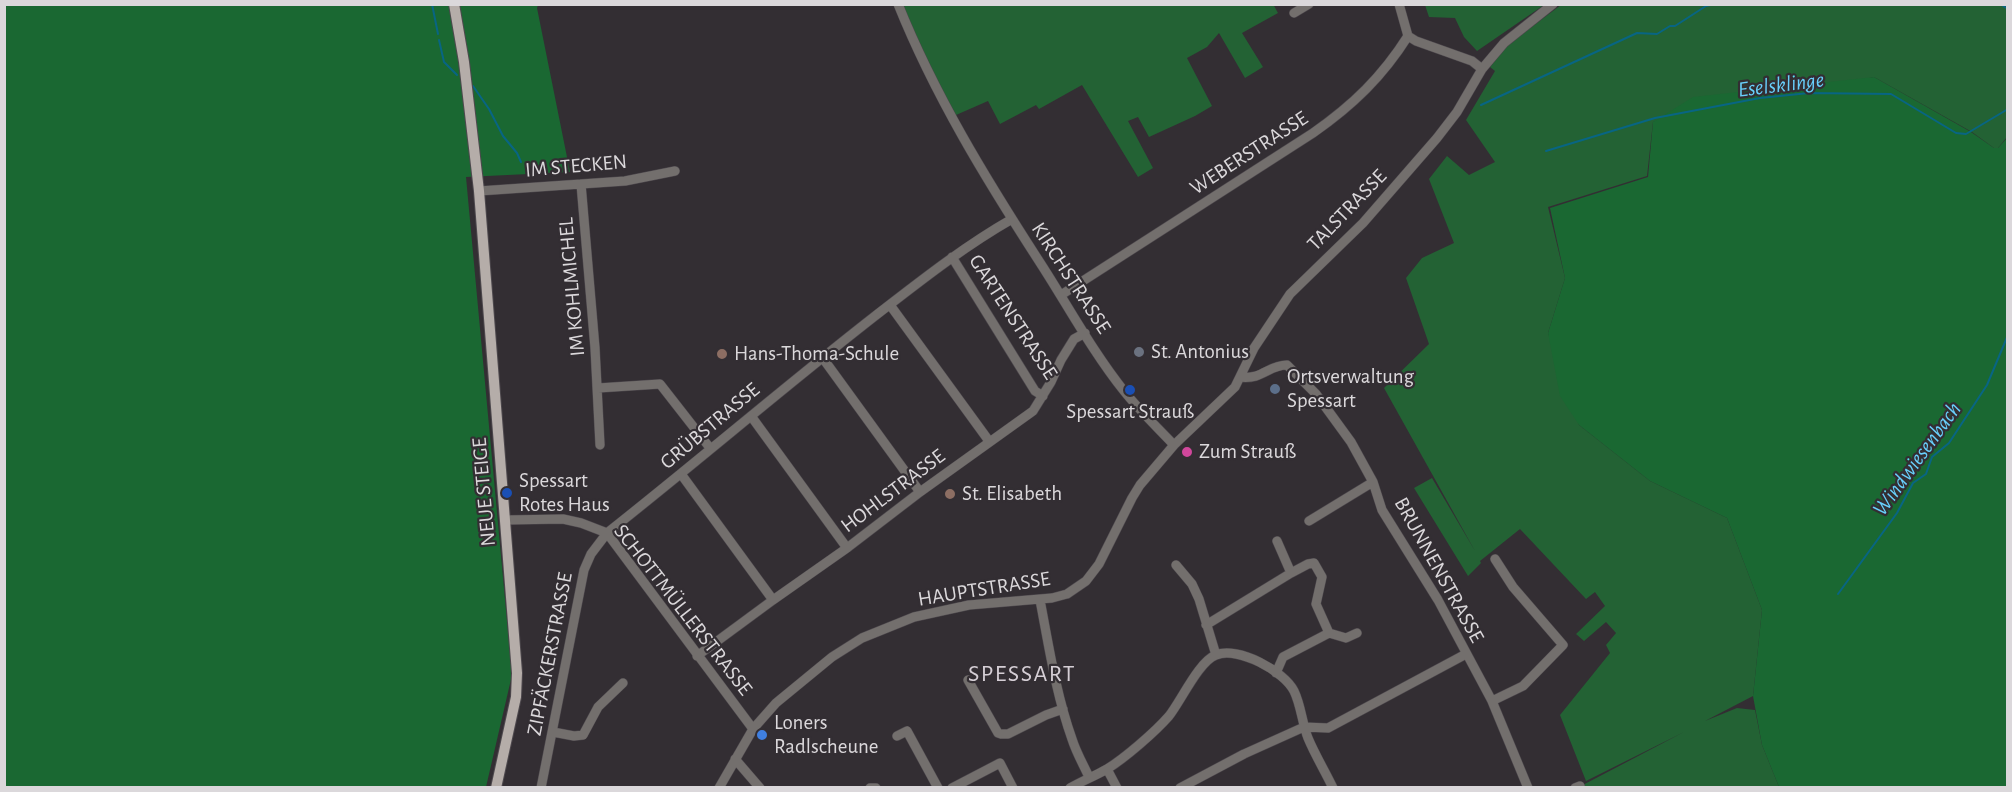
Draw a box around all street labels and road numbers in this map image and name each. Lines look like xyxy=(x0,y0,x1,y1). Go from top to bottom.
street label: WEBERSTRASSE xyxy=(1185,106,1313,200)
street label: IM STECKEN xyxy=(524,149,628,183)
street label: TALSTRASSE xyxy=(1302,164,1392,256)
street label: IM KOHLMICHEL xyxy=(553,217,591,357)
street label: KIRCHSTRASSE xyxy=(1026,218,1116,338)
street label: GARTENSTRASSE xyxy=(963,250,1063,384)
street label: GRÜBSTRASSE xyxy=(655,377,765,475)
street label: NEUE STEIGE xyxy=(467,437,501,547)
street label: HOHLSTRASSE xyxy=(836,444,950,538)
street label: BRUNNENSTRASSE xyxy=(1389,493,1489,647)
street label: SCHOTTMÜLLERSTRASSE xyxy=(608,519,758,701)
street label: HAUPTSTRASSE xyxy=(916,566,1052,612)
street label: ZIPFÄCKERSTRASSE xyxy=(522,570,578,738)

